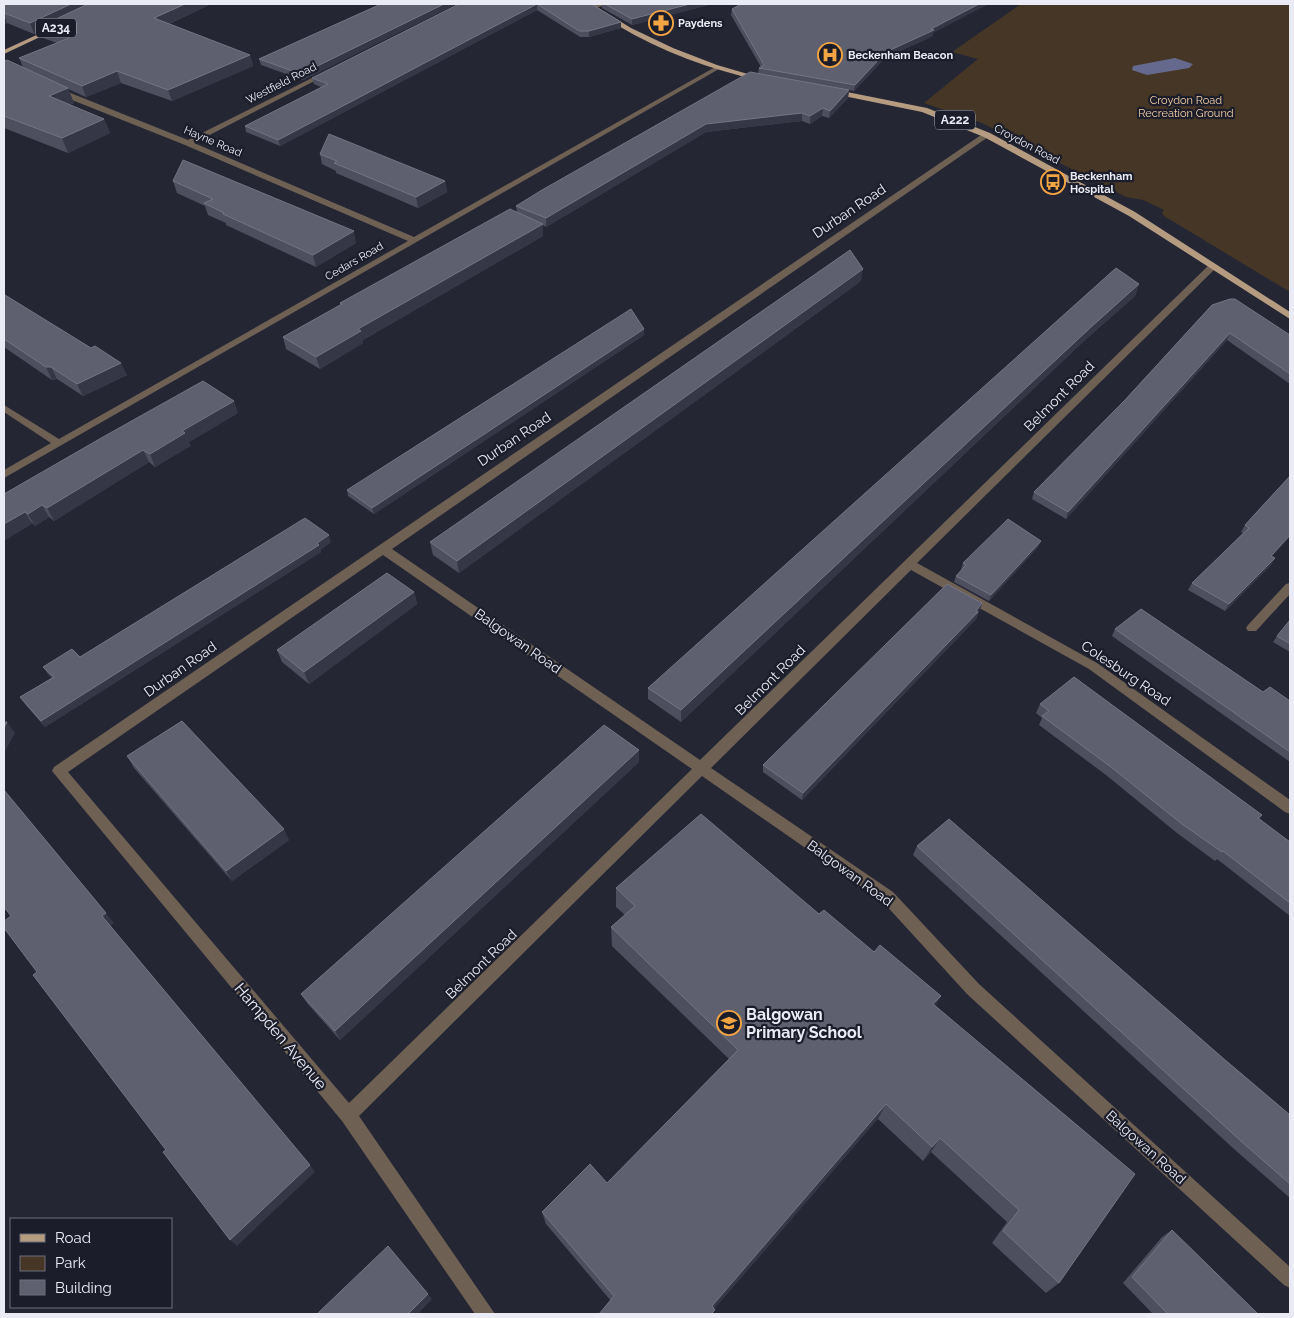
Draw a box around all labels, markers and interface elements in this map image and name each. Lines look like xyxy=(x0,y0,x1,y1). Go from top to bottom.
pharmacy icon: Paydens xyxy=(648,10,674,36)
place label: Paydens xyxy=(678,17,723,30)
road number: A234 xyxy=(36,18,76,38)
hospital icon: Beckenham Beacon xyxy=(817,42,843,68)
place label: Beckenham Beacon xyxy=(848,49,953,62)
street label: Westfield Road xyxy=(244,60,319,107)
park label: Croydon Road Recreation Ground xyxy=(1138,94,1234,120)
road number: A222 xyxy=(935,110,975,130)
street label: Croydon Road xyxy=(992,122,1062,167)
street label: Hayne Road xyxy=(182,123,244,160)
bus stop icon: Beckenham Hospital xyxy=(1040,169,1066,195)
place label: Beckenham Hospital xyxy=(1070,170,1133,196)
street label: Durban Road xyxy=(809,181,889,241)
street label: Cedars Road xyxy=(323,239,386,283)
street label: Belmont Road xyxy=(1021,358,1097,434)
street label: Durban Road xyxy=(474,409,554,469)
street label: Balgowan Road xyxy=(472,605,564,677)
street label: Colesburg Road xyxy=(1078,637,1174,709)
street label: Durban Road xyxy=(141,638,219,700)
street label: Belmont Road xyxy=(732,642,808,718)
street label: Balgowan Road xyxy=(804,837,896,909)
street label: Belmont Road xyxy=(442,926,520,1002)
street label: Hampden Avenue xyxy=(230,979,331,1094)
place label: Balgowan Primary School xyxy=(746,1005,863,1042)
school or university icon: Balgowan Primary School xyxy=(716,1010,742,1036)
street label: Balgowan Road xyxy=(1103,1107,1189,1187)
legend xyxy=(10,1218,172,1308)
text: Road xyxy=(55,1229,91,1247)
text: Park xyxy=(55,1254,86,1272)
text: Building xyxy=(55,1279,112,1297)

